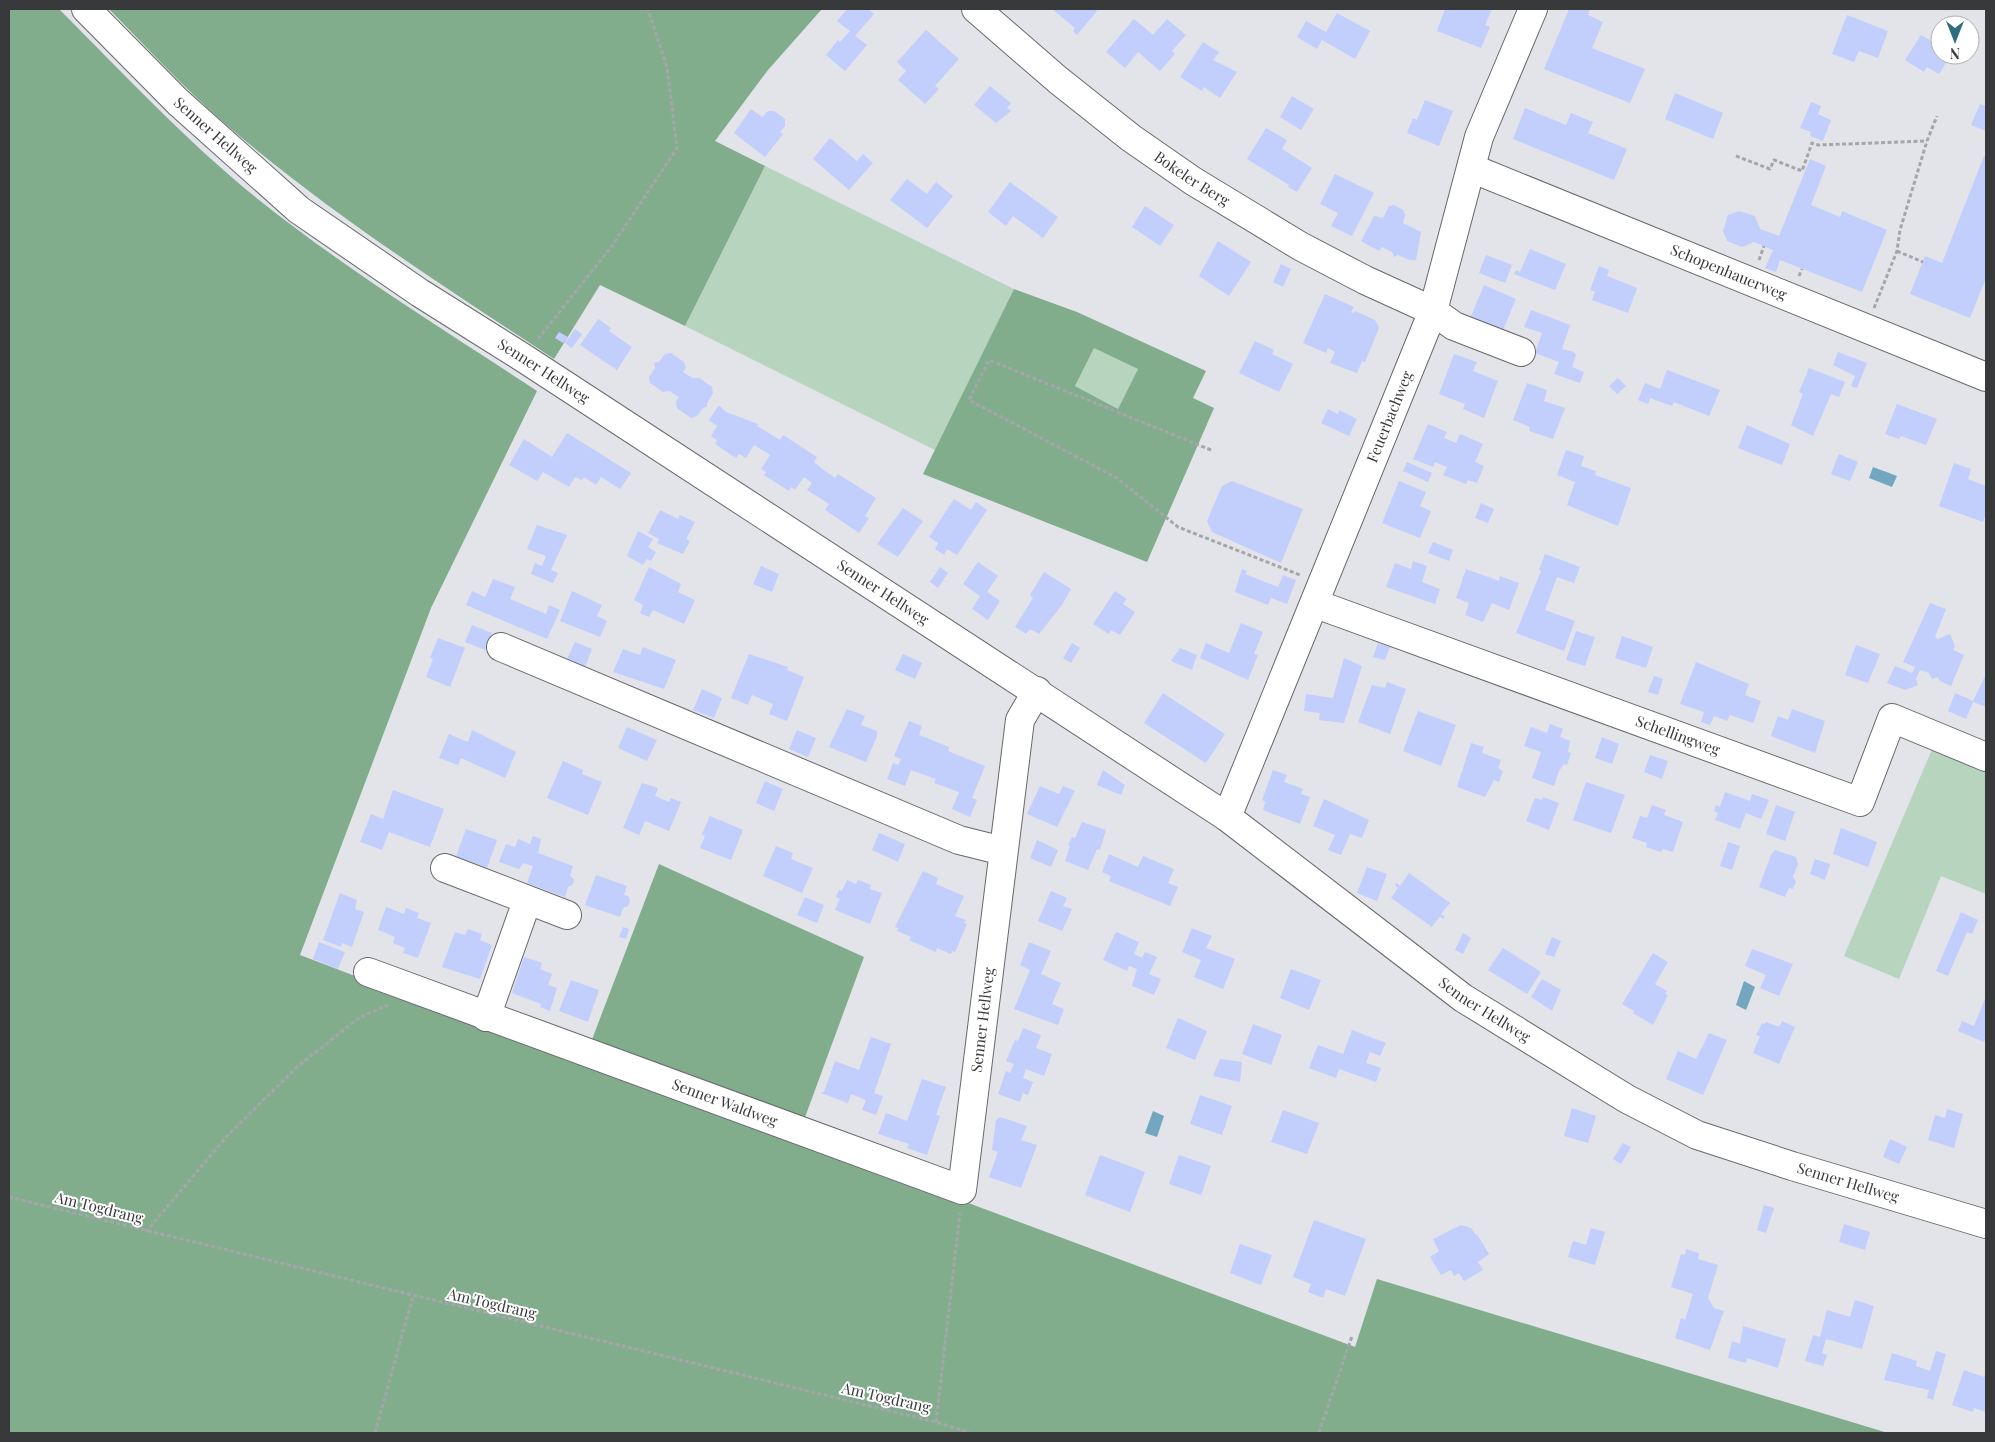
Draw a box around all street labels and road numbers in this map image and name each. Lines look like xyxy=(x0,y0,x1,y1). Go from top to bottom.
street label: Senner Hellweg xyxy=(170,92,262,177)
street label: Bokeler Berg xyxy=(1151,146,1234,210)
street label: Schopenhauerweg xyxy=(1668,239,1790,304)
street label: Senner Hellweg xyxy=(494,333,594,408)
street label: Feuerbachweg xyxy=(1361,368,1417,465)
street label: Senner Hellweg xyxy=(834,554,933,629)
street label: Schellingweg xyxy=(1633,710,1723,759)
street label: Senner Hellweg xyxy=(966,966,998,1074)
street label: Senner Hellweg xyxy=(1435,972,1535,1046)
street label: Senner Waldweg xyxy=(670,1073,781,1131)
street label: Senner Hellweg xyxy=(1795,1157,1902,1206)
street label: Am Togdrang xyxy=(52,1186,146,1228)
street label: Am Togdrang xyxy=(445,1283,539,1323)
street label: Am Togdrang xyxy=(839,1377,933,1417)

